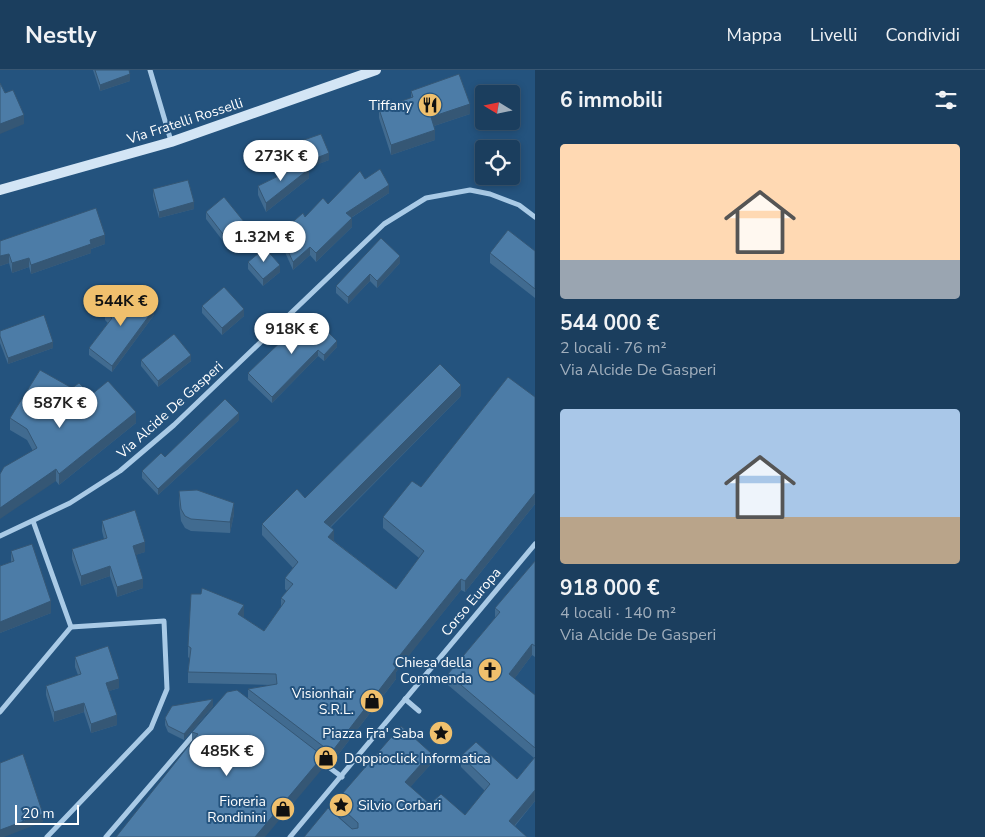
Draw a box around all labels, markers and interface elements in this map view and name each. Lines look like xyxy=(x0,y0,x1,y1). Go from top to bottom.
text: Nestly xyxy=(25,19,97,51)
text: Mappa xyxy=(727,23,782,47)
text: Livelli xyxy=(810,23,857,47)
text: Condividi xyxy=(885,23,960,47)
north arrow xyxy=(475,85,520,130)
map controls xyxy=(475,85,520,185)
text: 6 immobili xyxy=(560,86,663,114)
icon: filters xyxy=(932,86,960,114)
restaurant icon: Tiffany xyxy=(417,92,443,118)
street label: Via Fratelli Rosselli xyxy=(124,93,245,149)
place label: Tiffany xyxy=(369,96,413,115)
pin: 273K € xyxy=(240,140,322,182)
button: locate xyxy=(475,140,520,185)
text: 273K € xyxy=(254,145,308,167)
icon: home xyxy=(715,177,805,267)
pin: 1.32M € xyxy=(218,220,310,263)
text: 1.32M € xyxy=(234,226,294,248)
pin: 544K € xyxy=(80,284,162,327)
text: 544K € xyxy=(94,290,148,312)
text: 544 000 € xyxy=(560,309,660,337)
pin: 918K € xyxy=(251,312,333,355)
text: 918K € xyxy=(265,318,319,340)
text: 2 locali · 76 m² xyxy=(560,337,667,359)
street label: Via Alcide De Gasperi xyxy=(112,357,227,463)
text: Via Alcide De Gasperi xyxy=(560,359,716,381)
pin: 587K € xyxy=(19,386,101,429)
text: 587K € xyxy=(33,392,87,414)
icon: home xyxy=(715,442,805,532)
street label: Corso Europa xyxy=(437,564,505,640)
text: 918 000 € xyxy=(560,574,660,602)
text: 4 locali · 140 m² xyxy=(560,602,676,624)
text: Via Alcide De Gasperi xyxy=(560,624,716,646)
place label: Chiesa della Commenda xyxy=(395,653,472,688)
church icon: Chiesa della Commenda xyxy=(477,657,503,683)
place label: Visionhair S.R.L. xyxy=(291,684,354,719)
shop icon: Visionhair S.R.L. xyxy=(359,688,385,714)
place icon: Piazza Fra' Saba xyxy=(428,720,454,746)
place label: Piazza Fra' Saba xyxy=(322,724,424,743)
pin: 485K € xyxy=(186,734,268,777)
text: 485K € xyxy=(200,740,254,762)
shop icon: Doppioclick Informatica xyxy=(313,745,339,771)
place label: Doppioclick Informatica xyxy=(344,749,491,768)
place label: Fioreria Rondinini xyxy=(207,792,266,827)
place icon: Silvio Corbari xyxy=(328,792,354,818)
shop icon: Fioreria Rondinini xyxy=(270,796,296,822)
place label: Silvio Corbari xyxy=(358,796,441,815)
scale bar xyxy=(15,802,79,825)
text: 20 m xyxy=(22,804,54,823)

